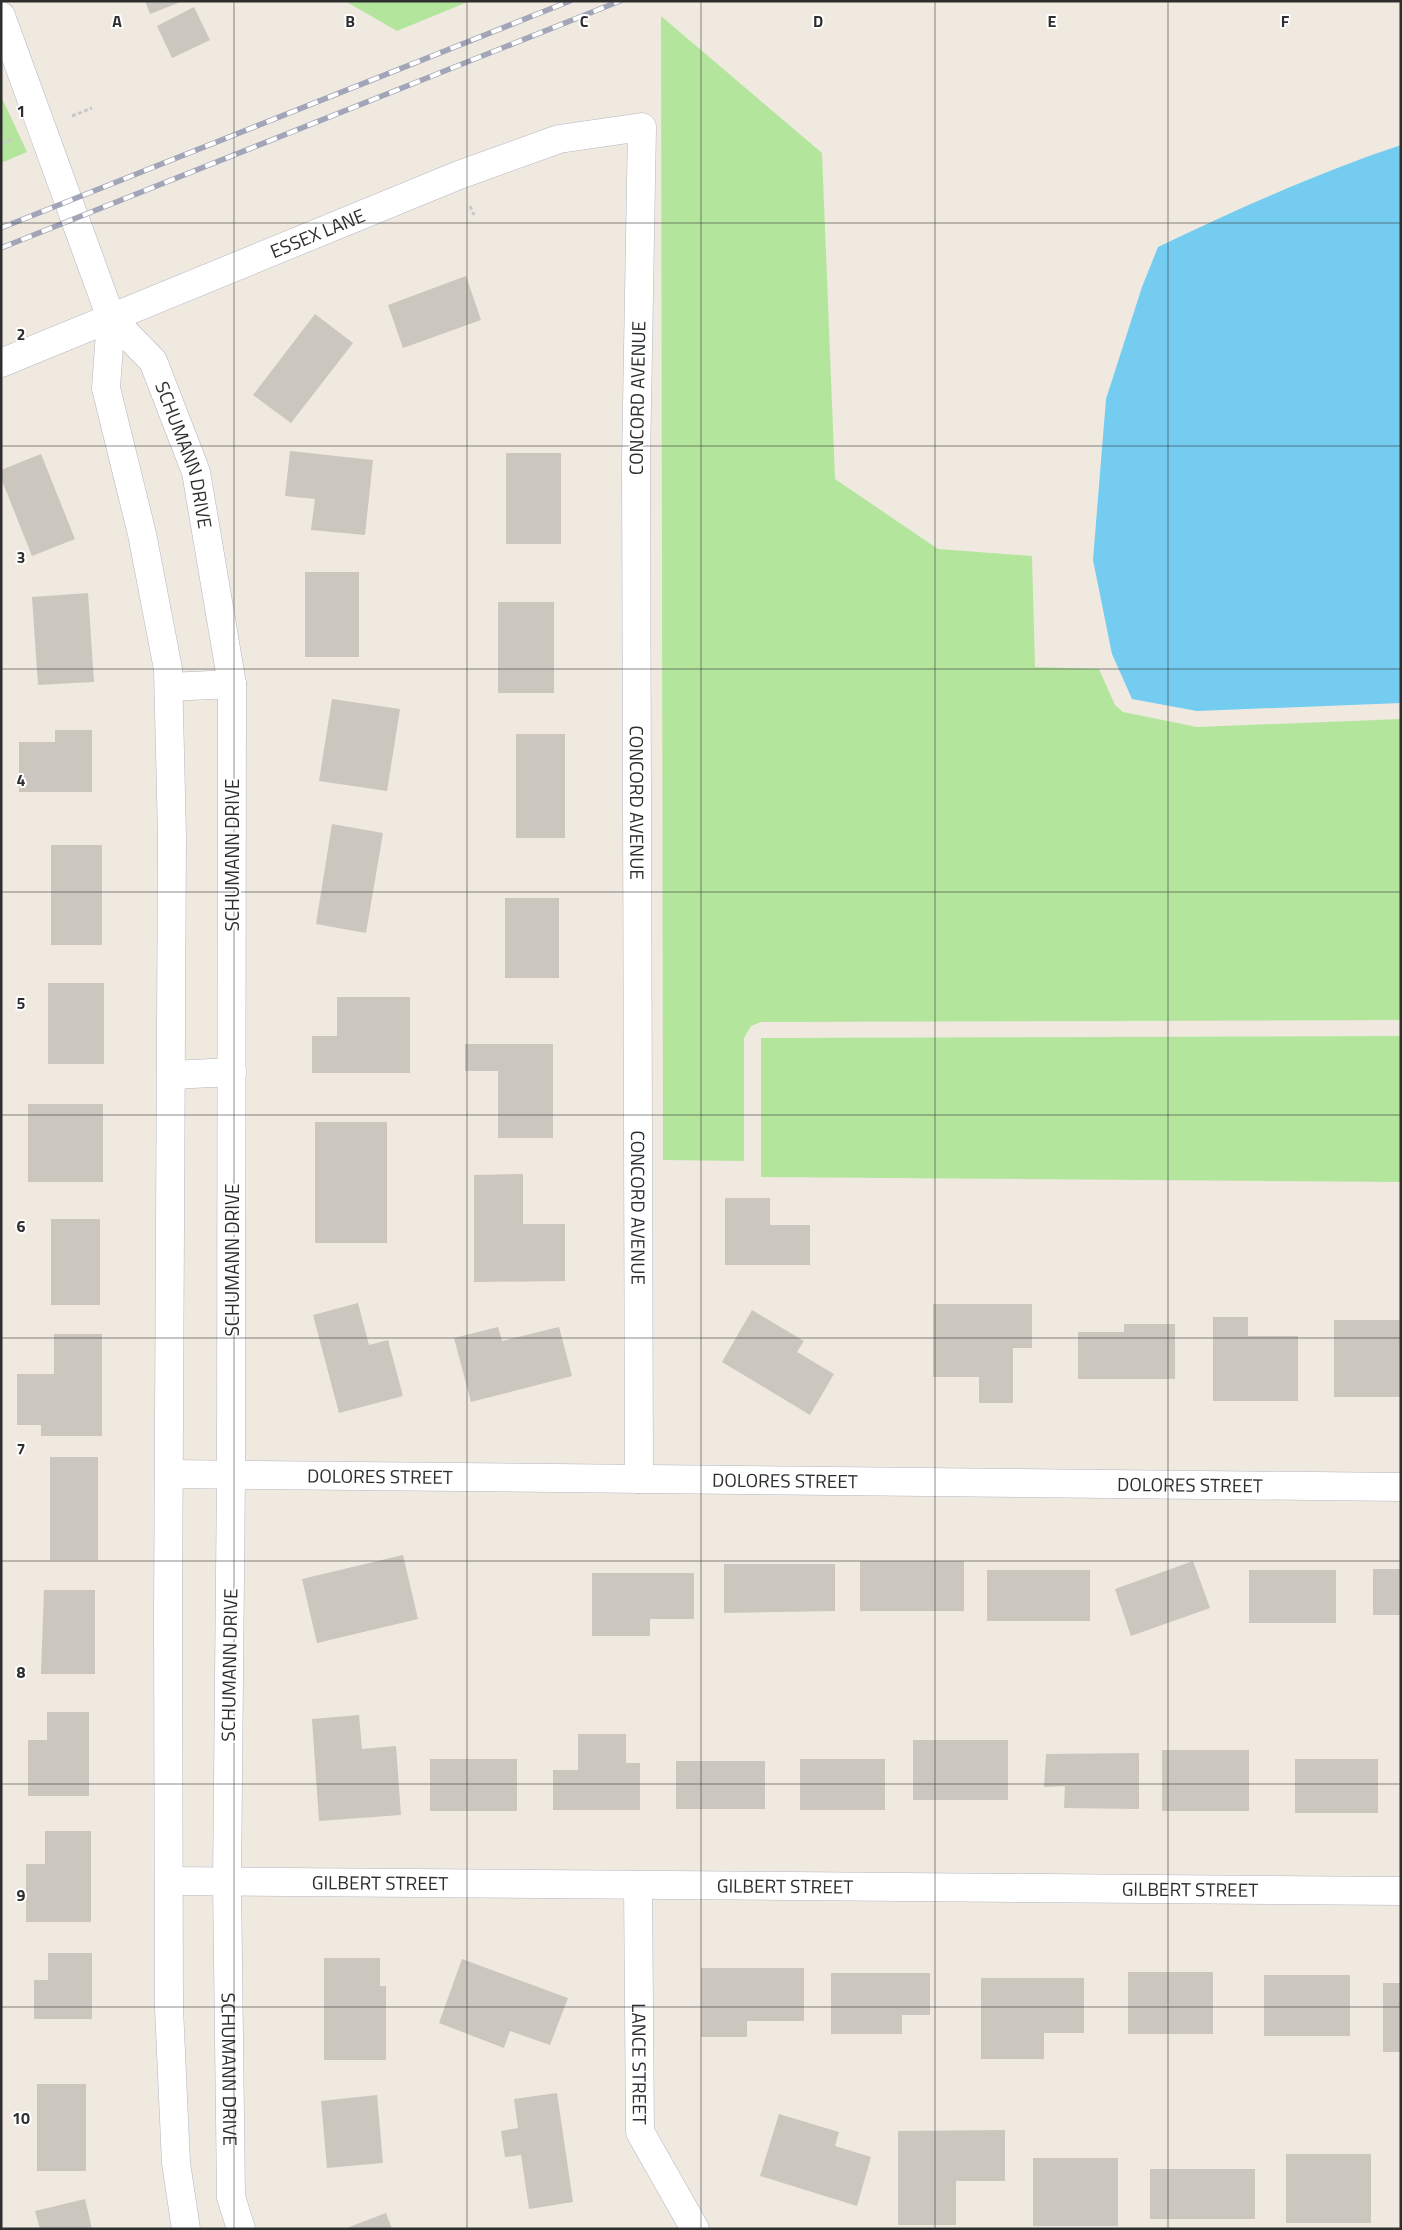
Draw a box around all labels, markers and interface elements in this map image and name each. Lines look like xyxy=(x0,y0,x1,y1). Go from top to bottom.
text: A xyxy=(112,9,122,33)
text: B xyxy=(345,9,355,33)
text: C xyxy=(580,9,589,33)
text: D xyxy=(813,9,823,33)
text: E xyxy=(1048,9,1057,33)
text: F xyxy=(1281,9,1290,33)
text: 1 xyxy=(17,99,25,123)
street label: ESSEX LANE xyxy=(265,200,369,265)
street label: CONCORD AVENUE xyxy=(621,321,652,475)
text: 2 xyxy=(17,322,25,346)
street label: SCHUMANN DRIVE xyxy=(148,377,220,531)
text: 3 xyxy=(17,545,25,569)
street label: CONCORD AVENUE xyxy=(623,725,652,880)
text: 4 xyxy=(17,768,26,792)
street label: SCHUMANN DRIVE xyxy=(217,778,246,932)
text: 5 xyxy=(17,991,26,1015)
street label: CONCORD AVENUE xyxy=(624,1130,653,1285)
street label: SCHUMANN DRIVE xyxy=(217,1183,246,1337)
text: 6 xyxy=(17,1214,26,1238)
text: 7 xyxy=(17,1437,25,1461)
street label: DOLORES STREET xyxy=(307,1460,453,1491)
street label: DOLORES STREET xyxy=(712,1465,858,1495)
street label: DOLORES STREET xyxy=(1117,1469,1263,1500)
street label: SCHUMANN DRIVE xyxy=(213,1588,244,1742)
text: 8 xyxy=(17,1660,26,1684)
street label: GILBERT STREET xyxy=(312,1867,448,1897)
street label: GILBERT STREET xyxy=(717,1870,853,1901)
street label: GILBERT STREET xyxy=(1122,1874,1258,1904)
text: 9 xyxy=(17,1883,26,1907)
street label: SCHUMANN DRIVE xyxy=(214,1993,245,2146)
street label: LANCE STREET xyxy=(625,2003,655,2125)
text: 10 xyxy=(12,2106,30,2130)

